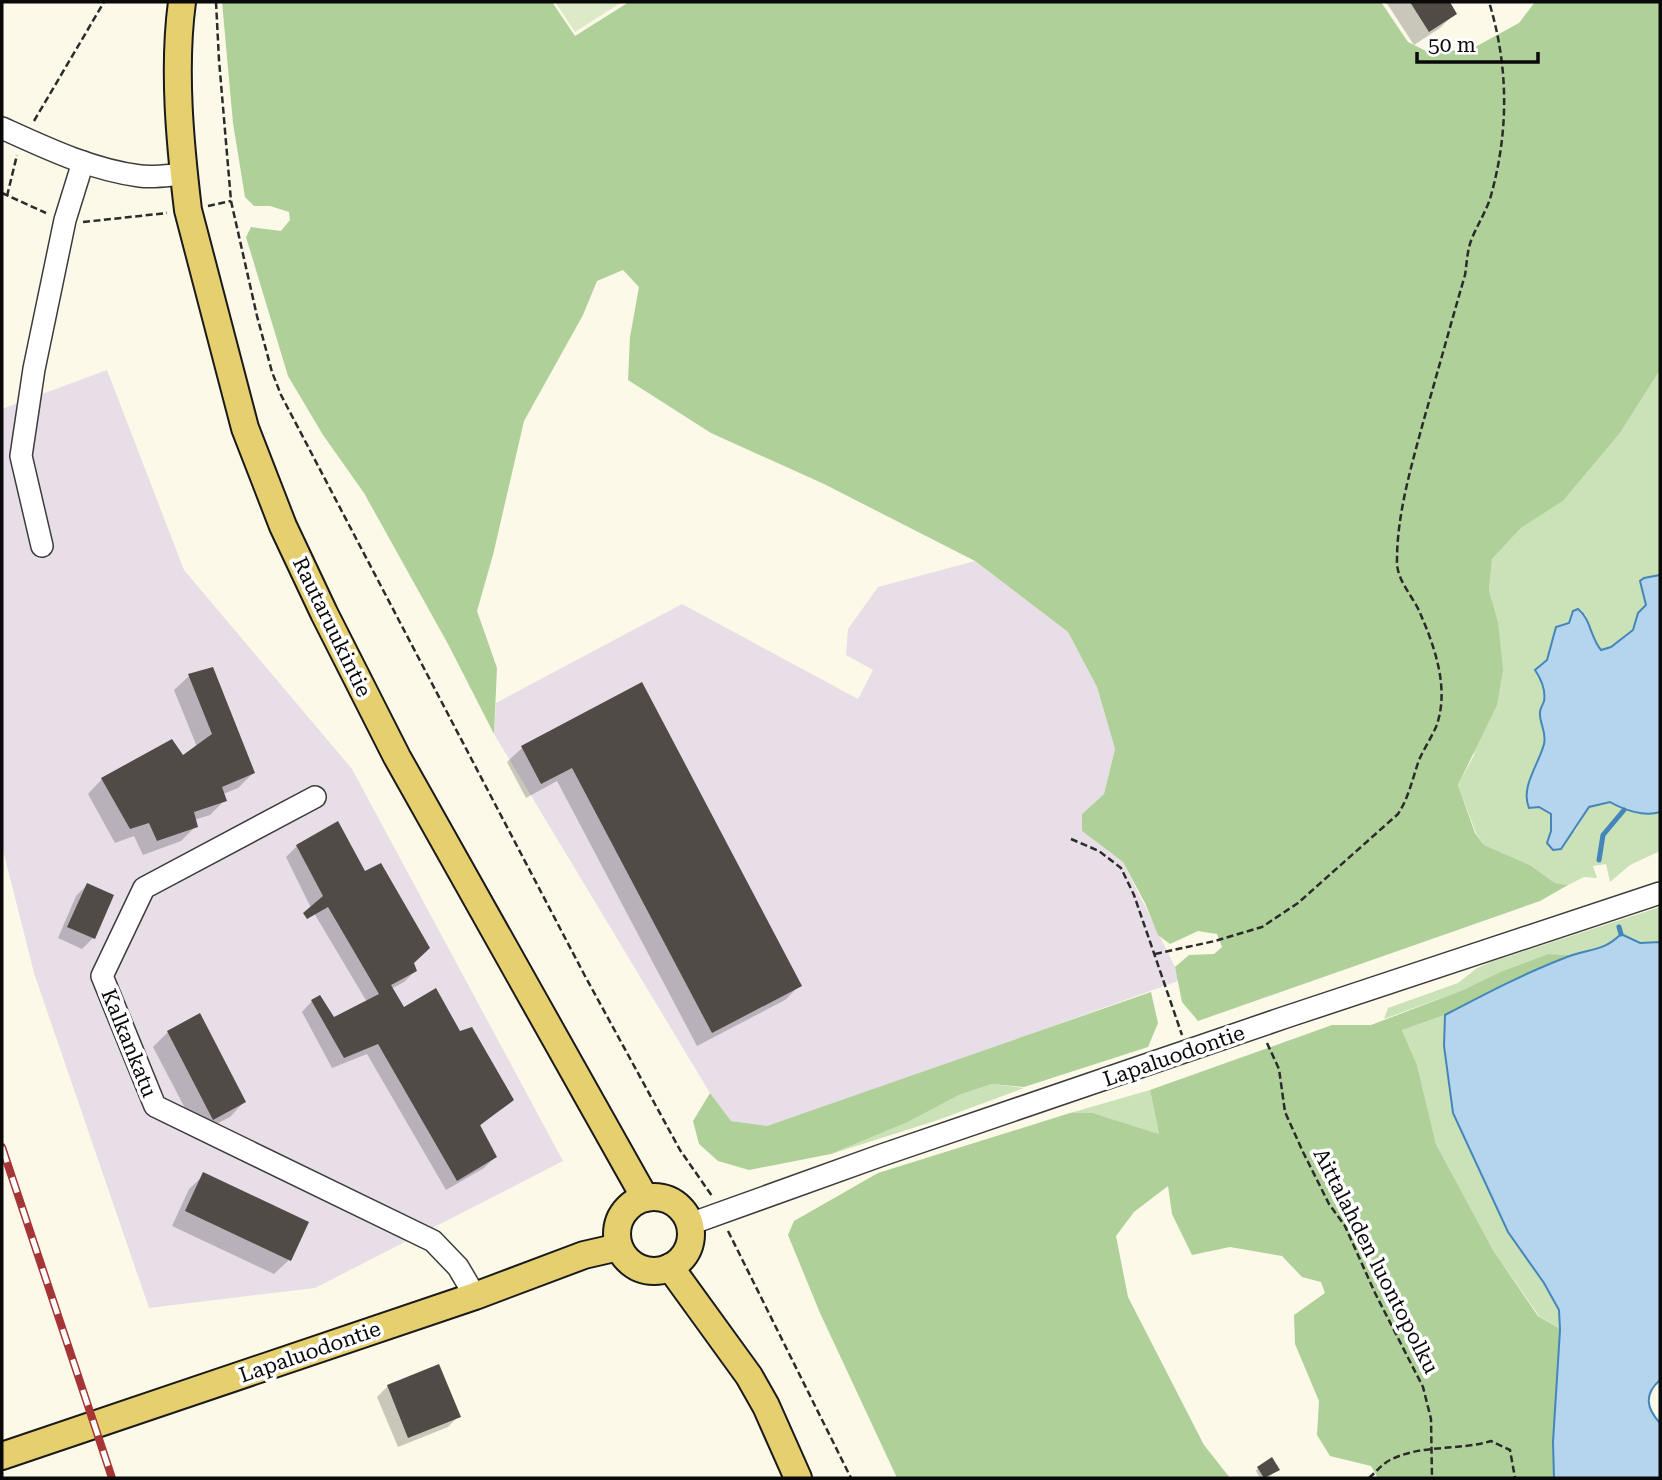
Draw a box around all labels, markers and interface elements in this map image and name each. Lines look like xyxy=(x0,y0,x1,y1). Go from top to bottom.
scale bar xyxy=(1417,21,1538,65)
text: 50 m xyxy=(1428,33,1476,57)
street label: Rautaruukintie xyxy=(288,553,376,701)
street label: Kalkankatu xyxy=(96,985,162,1101)
street label: Lapaluodontie xyxy=(1100,1021,1248,1091)
street label: Aittalahden luontopolku xyxy=(1309,1144,1443,1378)
street label: Lapaluodontie xyxy=(236,1317,384,1387)

